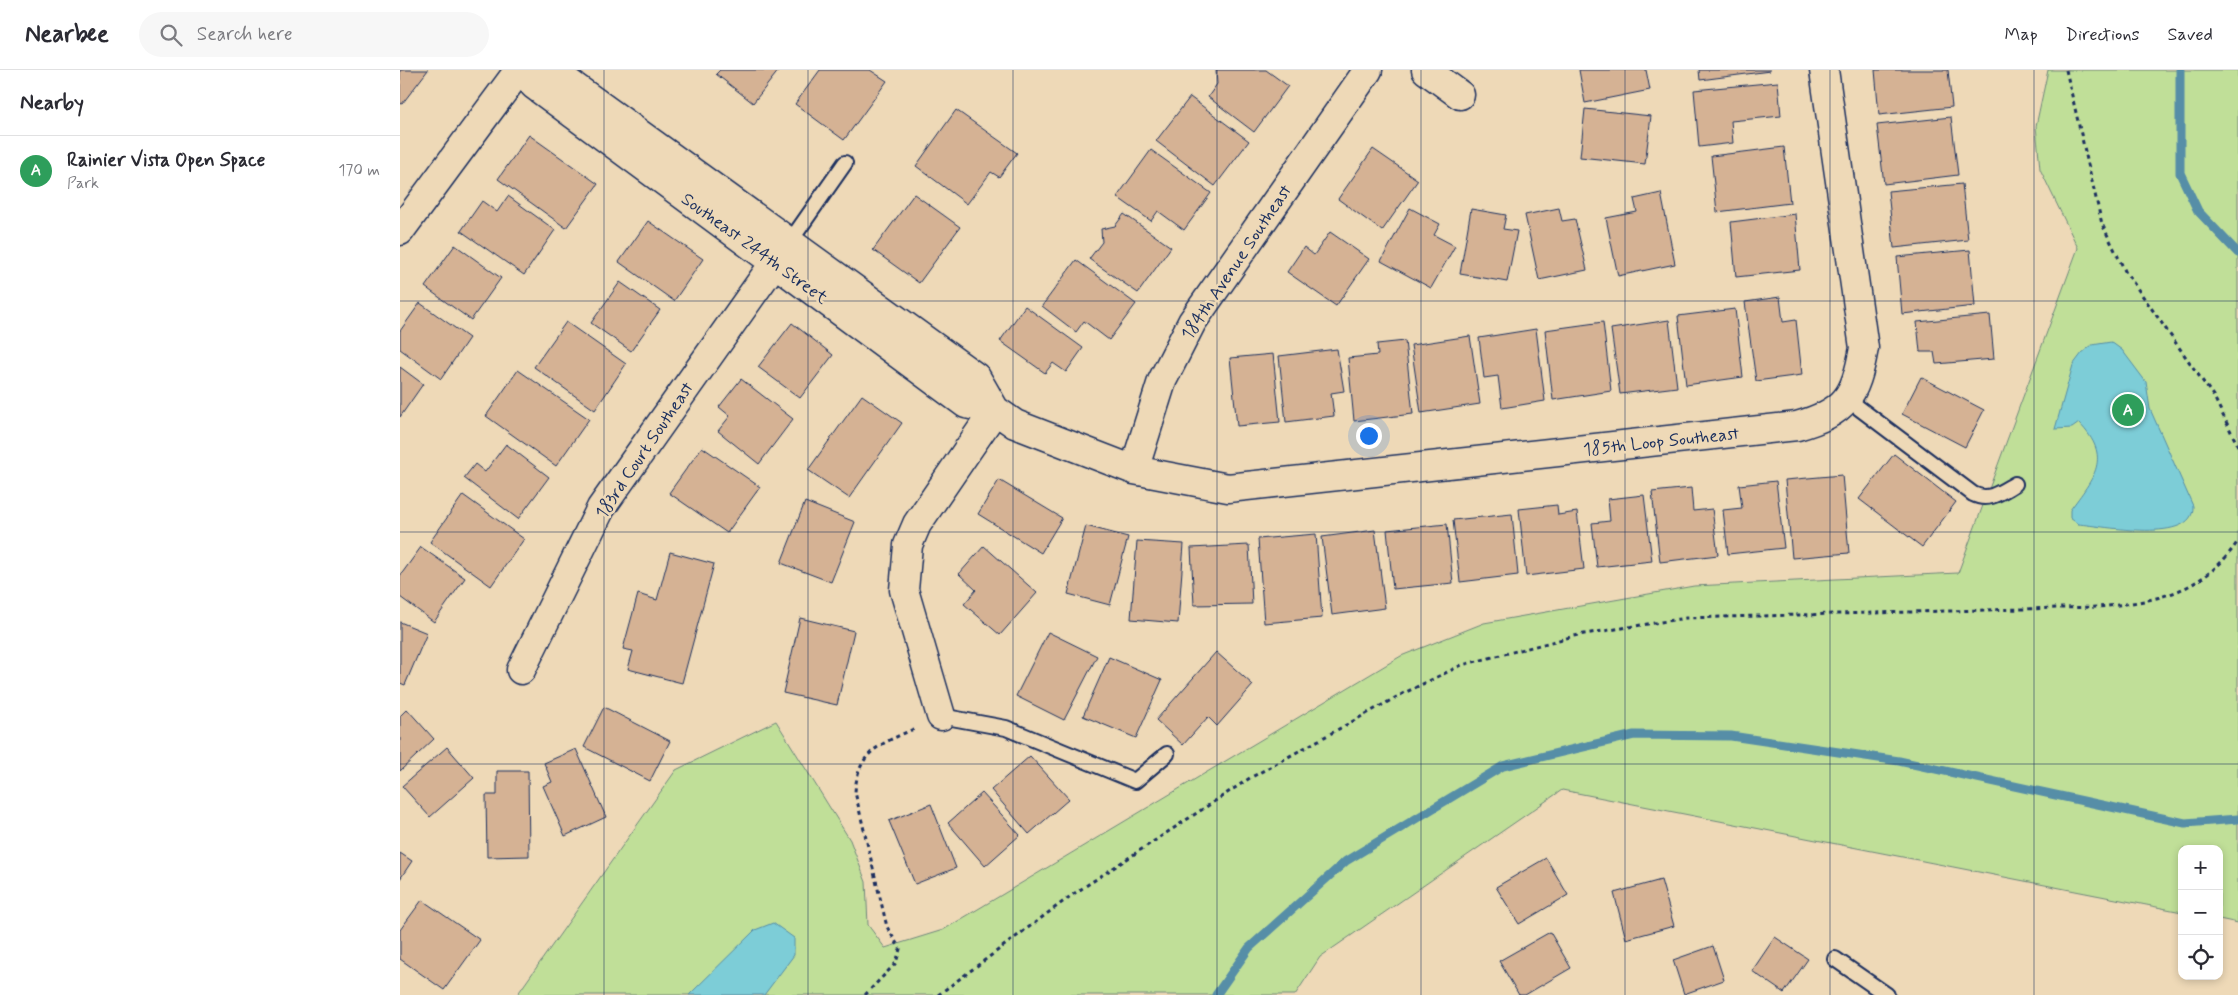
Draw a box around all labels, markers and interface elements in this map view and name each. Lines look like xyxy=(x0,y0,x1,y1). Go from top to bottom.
search box xyxy=(139,12,489,57)
text: Nearbee xyxy=(25,19,109,50)
icon: search xyxy=(157,21,185,49)
text: Search here xyxy=(197,22,293,47)
text: Map xyxy=(2005,23,2038,47)
text: Directions xyxy=(2066,23,2140,47)
text: Saved xyxy=(2168,23,2213,47)
text: Nearby xyxy=(20,89,84,117)
text: Rainier Vista Open Space xyxy=(67,148,265,173)
text: A xyxy=(31,160,41,181)
text: 170 m xyxy=(338,160,380,181)
text: Park xyxy=(67,173,99,194)
street label: 184th Avenue Southeast xyxy=(1176,180,1298,345)
street label: Southeast 244th Street xyxy=(676,187,833,310)
street label: 183rd Court Southeast xyxy=(590,377,700,524)
pin: A xyxy=(2112,391,2144,429)
street label: 185th Loop Southeast xyxy=(1582,422,1741,462)
your location xyxy=(1356,423,1382,449)
map controls xyxy=(2178,845,2223,980)
button: + xyxy=(2178,845,2223,890)
button: − xyxy=(2178,890,2223,935)
button: locate xyxy=(2178,935,2223,980)

